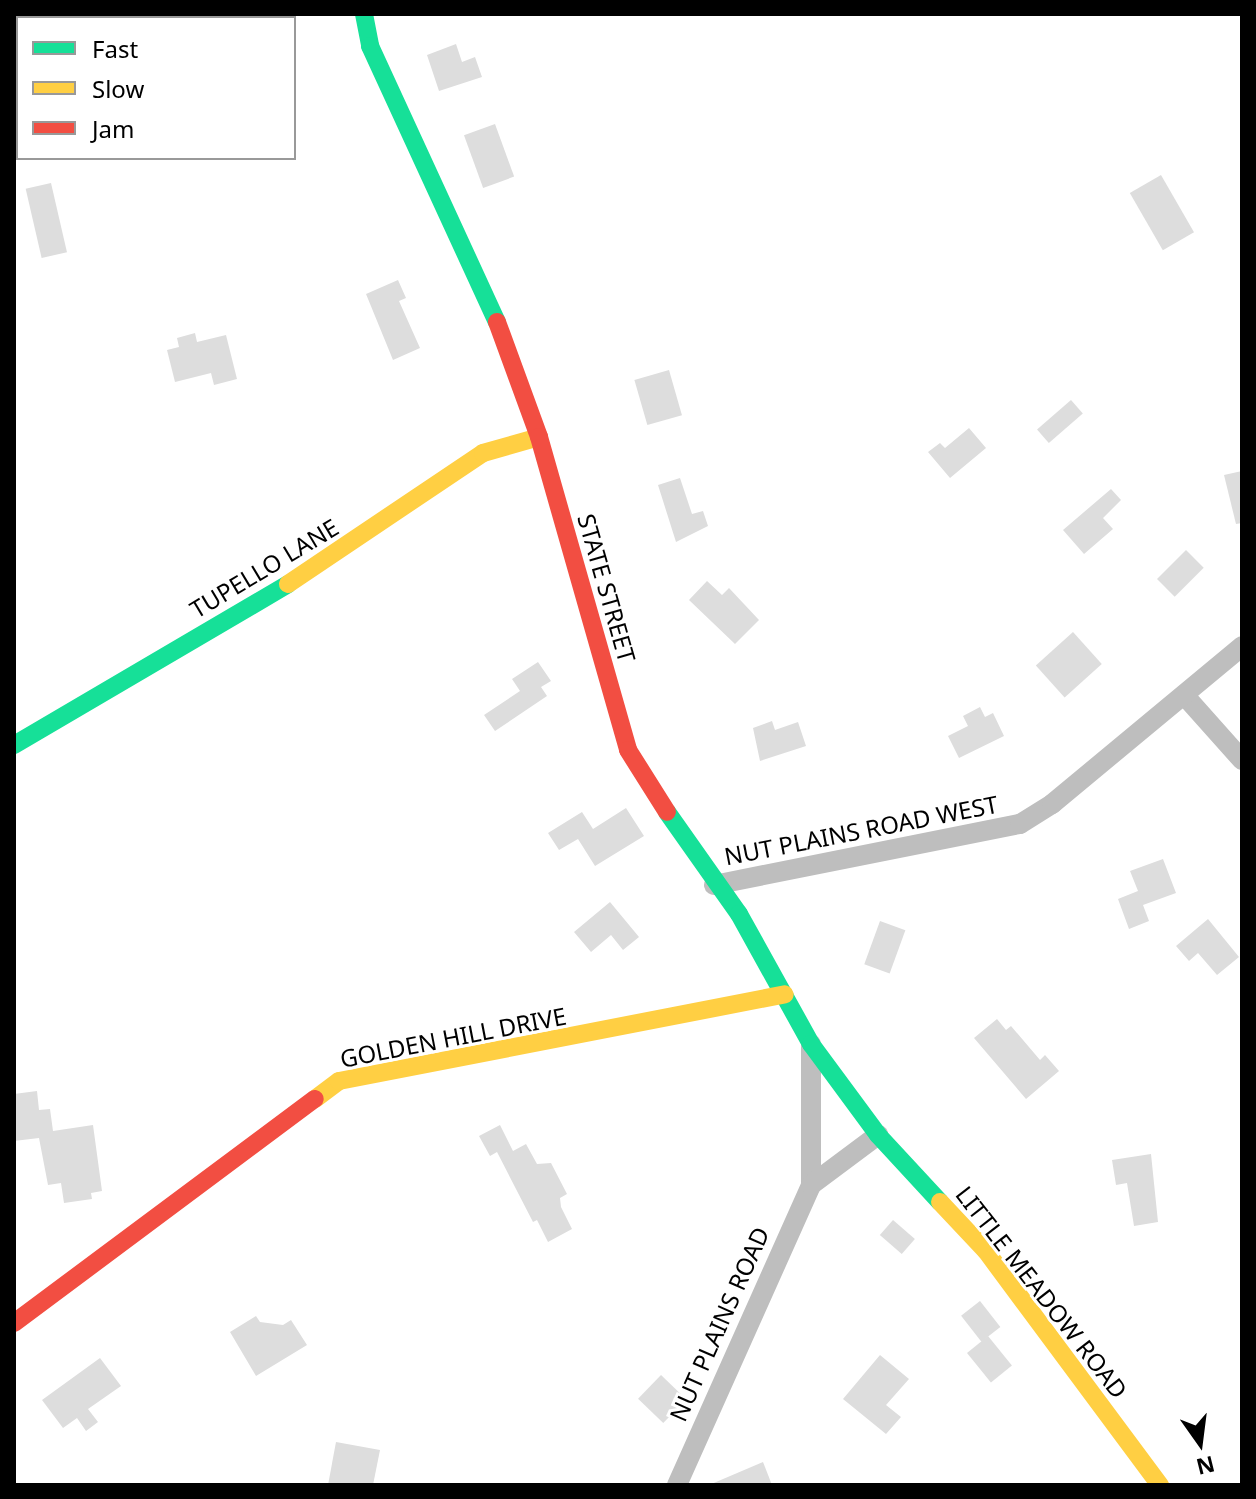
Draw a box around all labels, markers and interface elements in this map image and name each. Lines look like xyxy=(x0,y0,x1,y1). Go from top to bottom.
legend xyxy=(16,16,296,160)
text: Fast xyxy=(92,32,138,65)
text: Slow xyxy=(92,72,144,105)
text: Jam xyxy=(92,112,134,145)
street label: STATE STREET xyxy=(572,511,642,665)
street label: TUPELLO LANE xyxy=(185,512,343,624)
street label: NUT PLAINS ROAD WEST xyxy=(722,789,1000,871)
street label: GOLDEN HILL DRIVE xyxy=(337,1001,569,1073)
street label: LITTLE MEADOW ROAD xyxy=(950,1180,1134,1404)
street label: NUT PLAINS ROAD xyxy=(663,1222,775,1426)
north arrow xyxy=(1160,1403,1240,1483)
text: N xyxy=(1194,1450,1218,1483)

